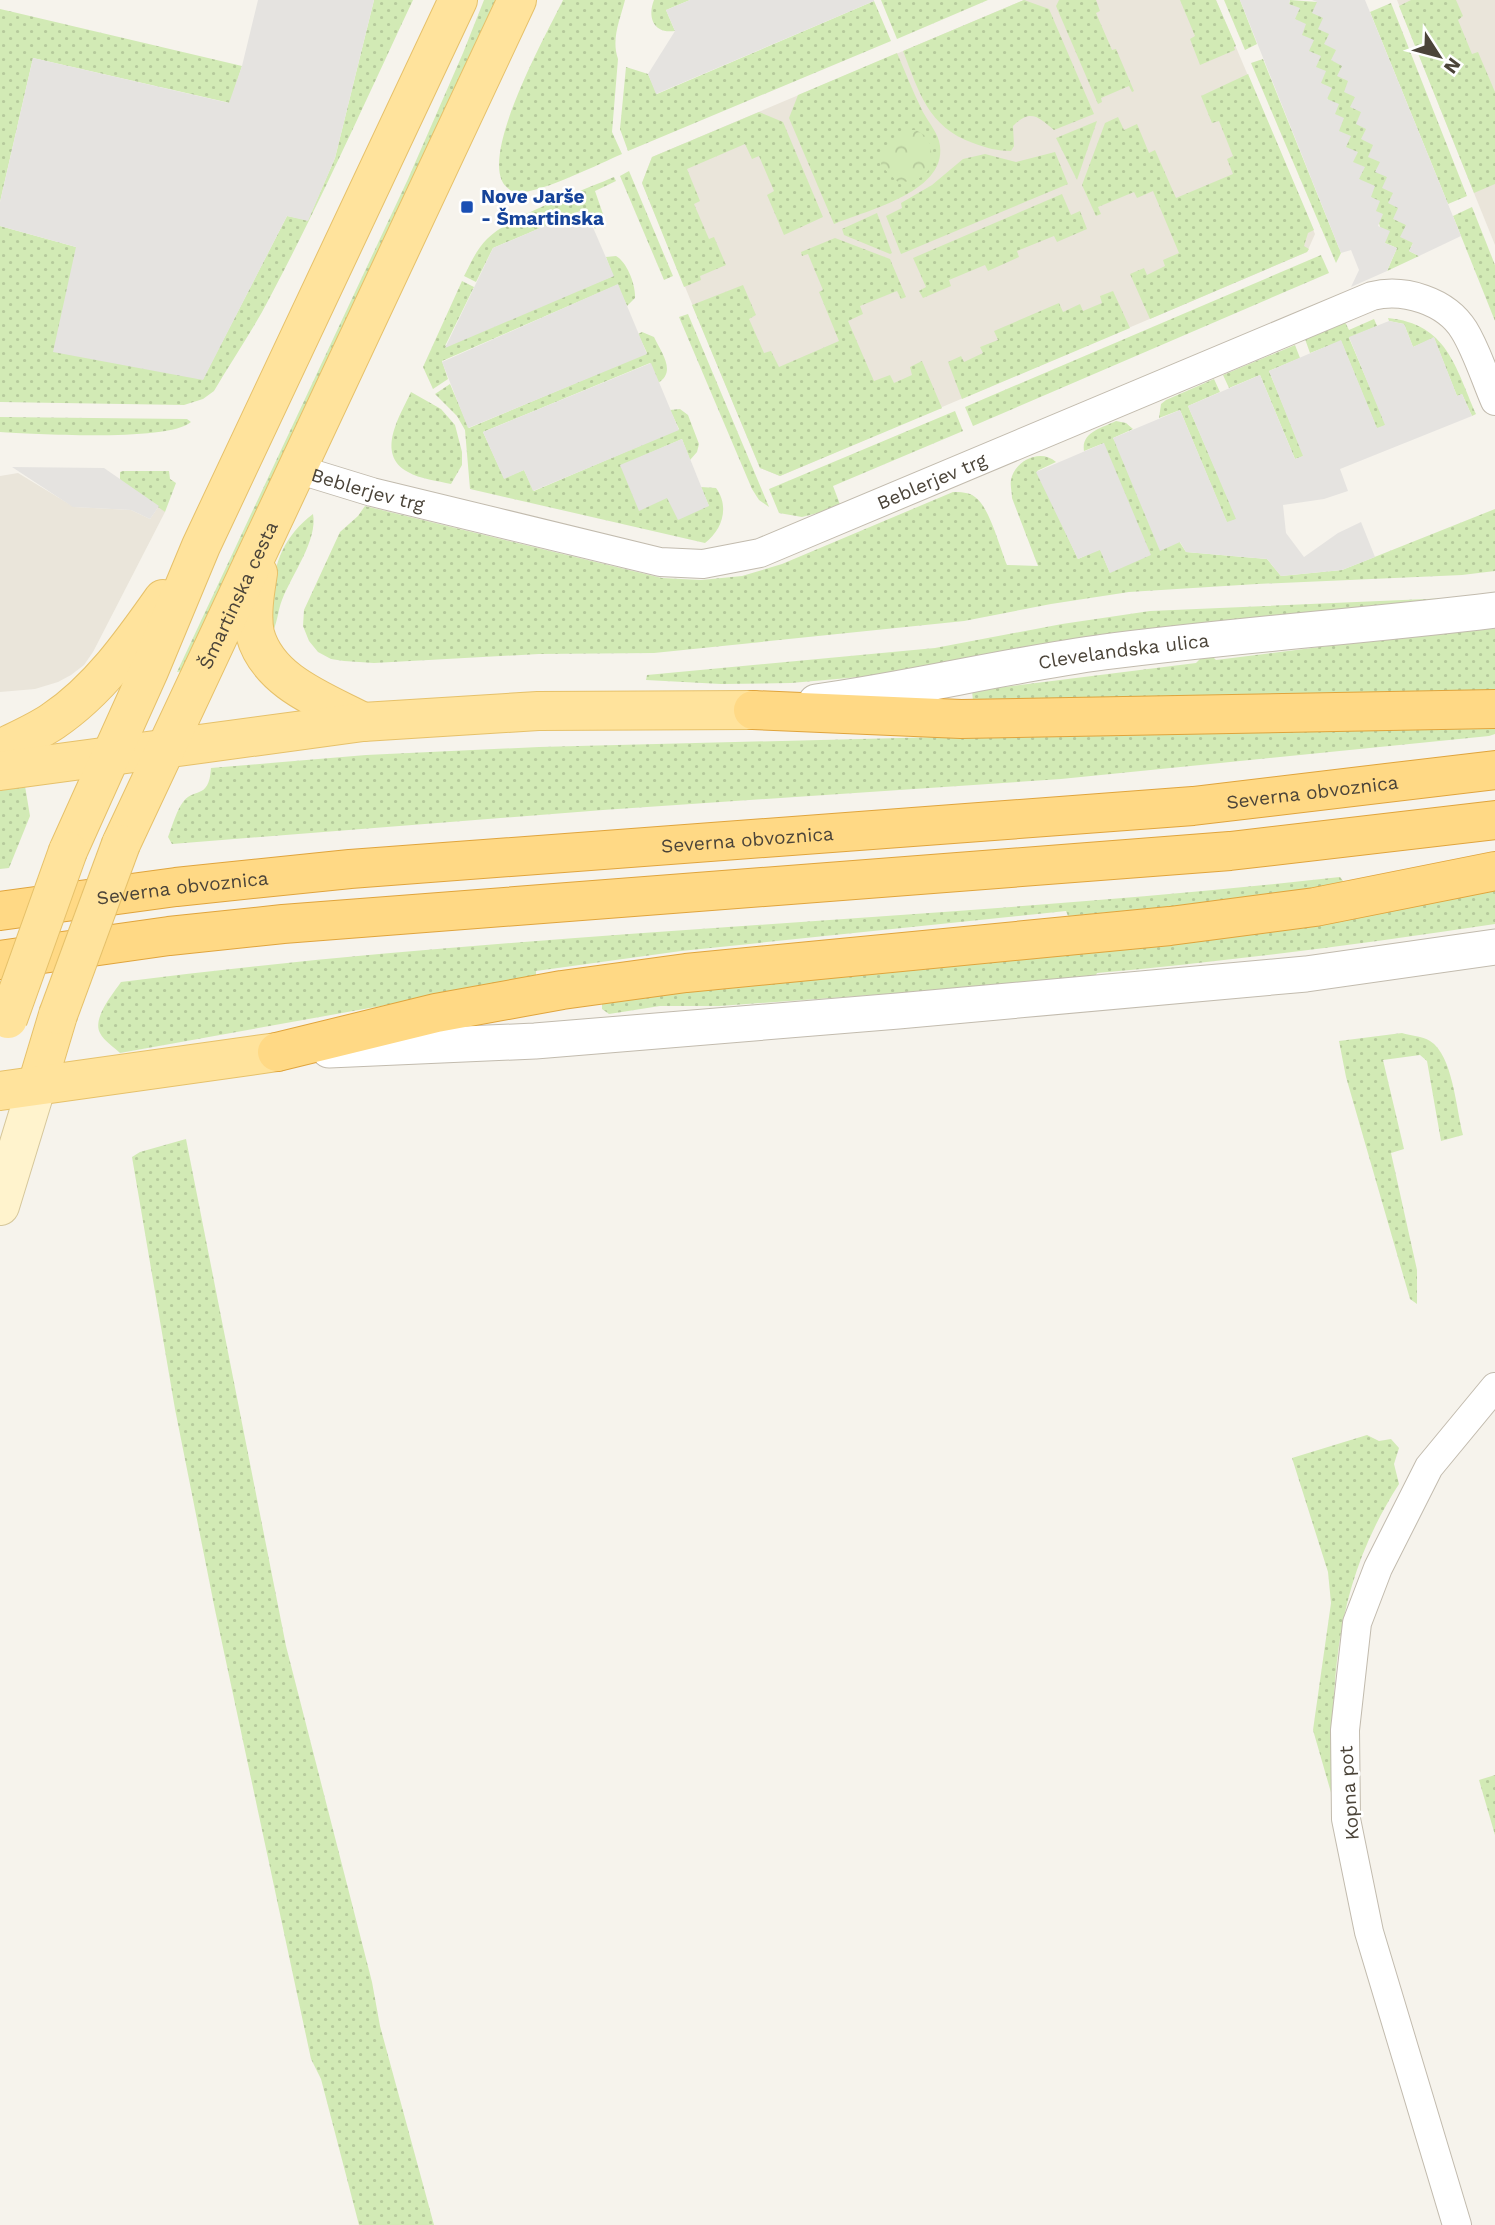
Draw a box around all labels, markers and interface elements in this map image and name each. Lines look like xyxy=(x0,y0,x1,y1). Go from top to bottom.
north arrow xyxy=(1404,21,1474,91)
text: N xyxy=(1439,53,1466,78)
place label: Nove Jarše - Šmartinska xyxy=(481,185,604,230)
marker: Nove Jarše - Šmartinska xyxy=(459,199,475,215)
street label: Beblerjev trg xyxy=(873,447,991,514)
street label: Beblerjev trg xyxy=(309,463,428,516)
street label: Šmartinska cesta xyxy=(193,517,282,673)
street label: Clevelandska ulica xyxy=(1036,628,1210,674)
street label: Severna obvoznica xyxy=(1225,770,1400,813)
street label: Severna obvoznica xyxy=(660,821,835,857)
street label: Severna obvoznica xyxy=(95,866,270,909)
street label: Kopna pot xyxy=(1334,1745,1364,1841)

